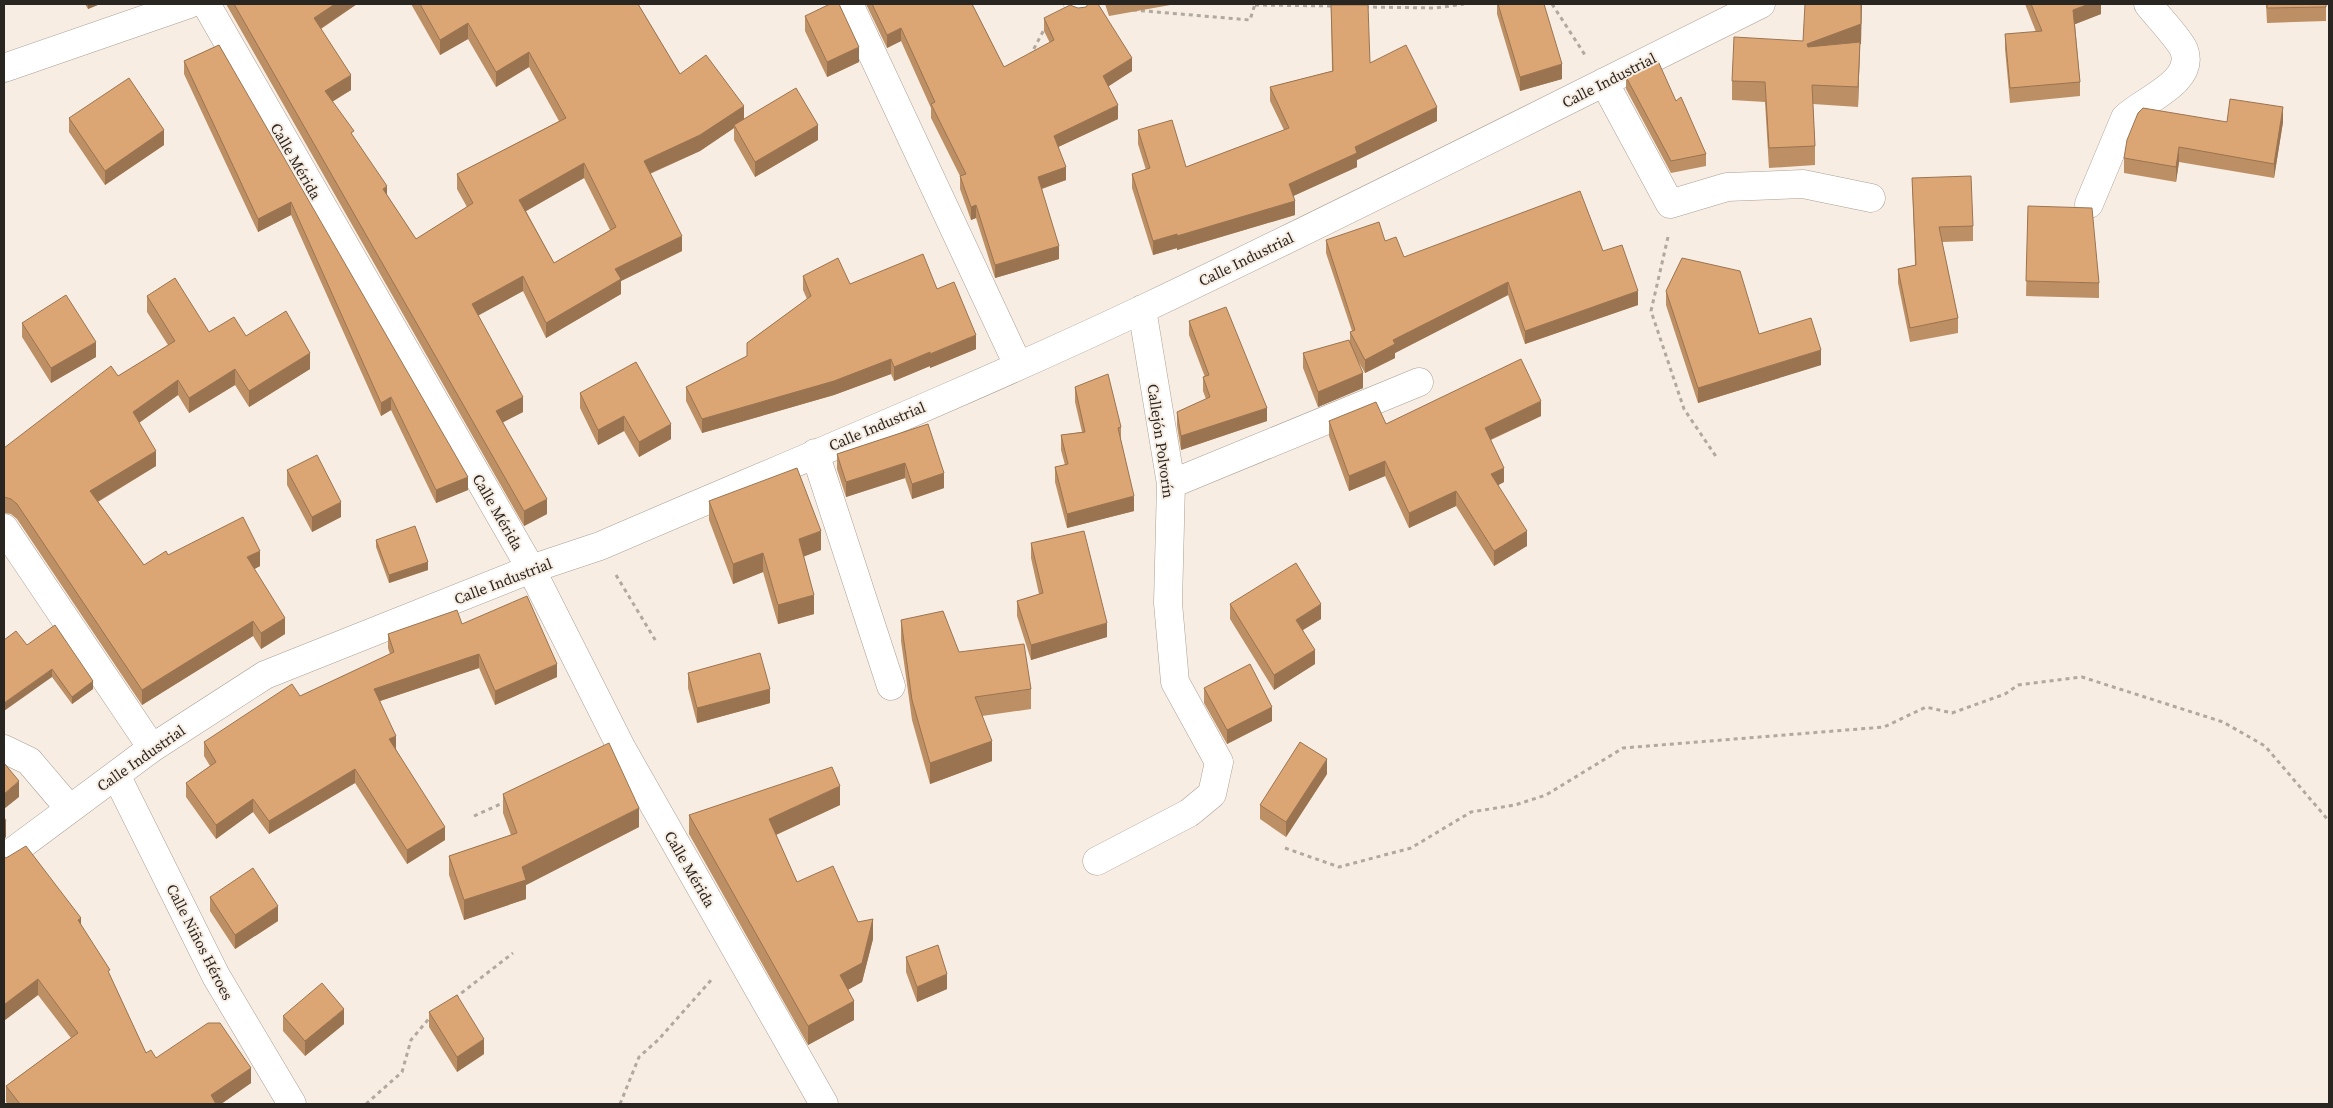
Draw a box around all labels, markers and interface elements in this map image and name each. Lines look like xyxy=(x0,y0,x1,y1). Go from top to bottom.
street label: Calle Industrial xyxy=(1558,47,1660,113)
street label: Calle Mérida xyxy=(266,119,326,203)
street label: Calle Industrial xyxy=(1195,227,1297,291)
street label: Callejón Polvorín xyxy=(1143,383,1179,499)
street label: Calle Industrial xyxy=(825,396,929,456)
street label: Calle Mérida xyxy=(468,470,528,554)
street label: Calle Industrial xyxy=(451,553,555,609)
street label: Calle Industrial xyxy=(93,719,190,796)
street label: Calle Mérida xyxy=(660,827,720,911)
street label: Calle Niños Héroes xyxy=(162,880,238,1004)

